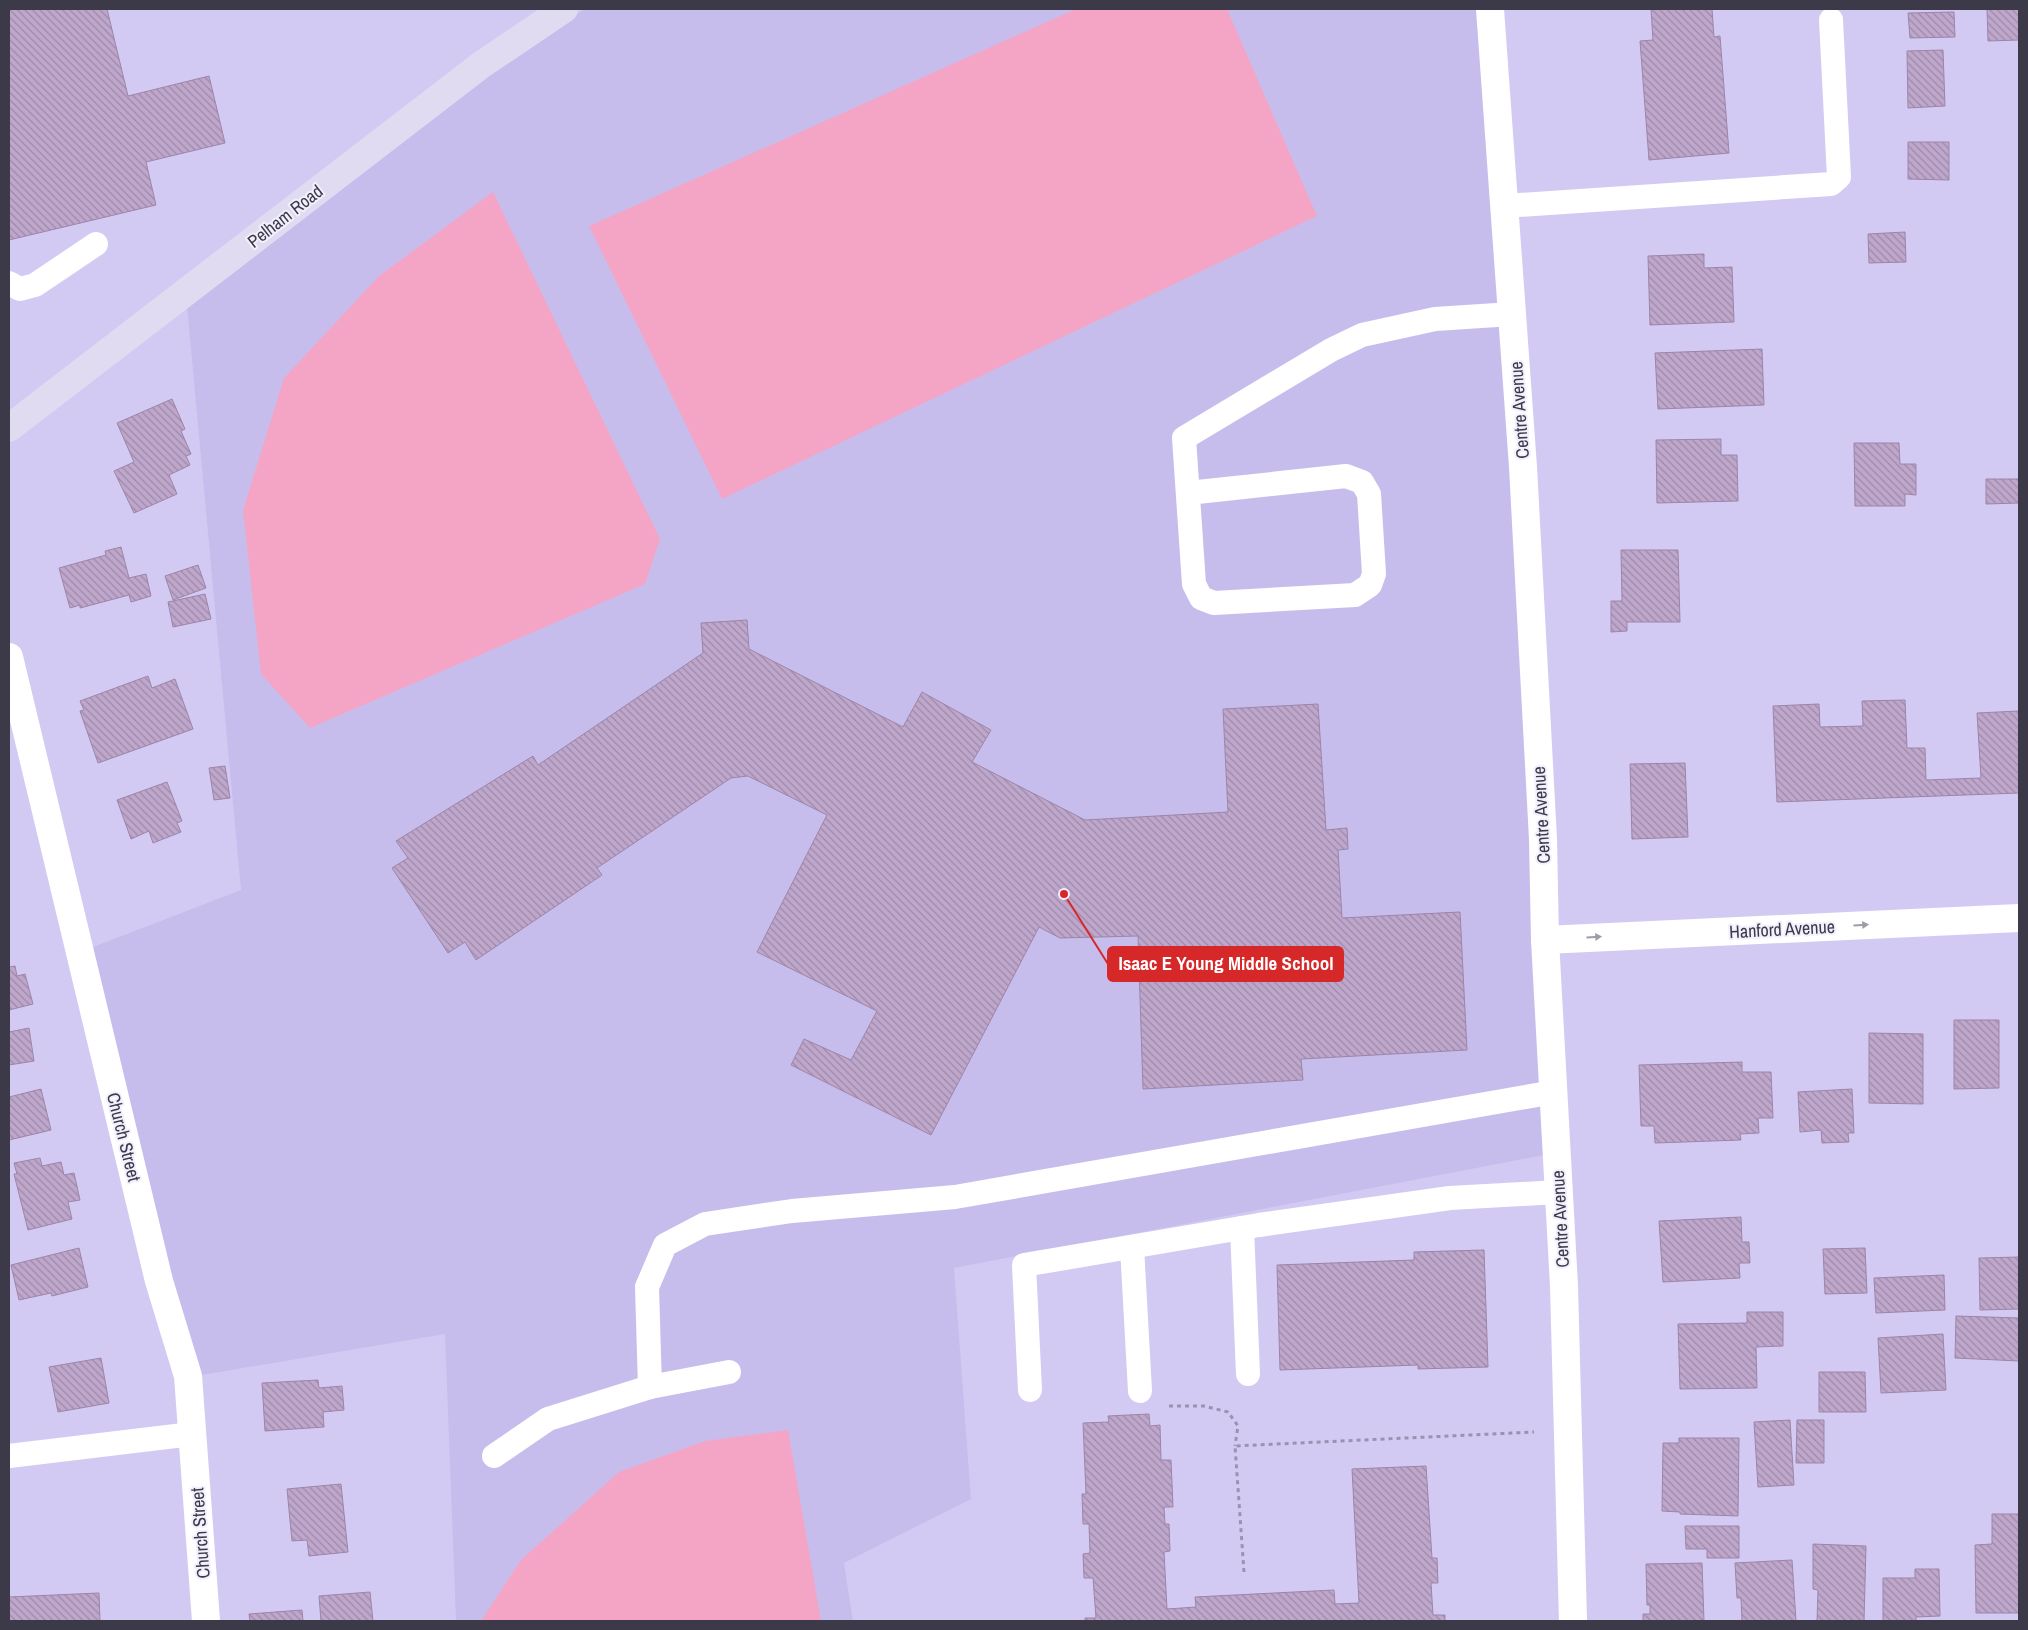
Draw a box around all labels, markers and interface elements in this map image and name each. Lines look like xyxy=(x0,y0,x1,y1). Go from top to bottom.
street label: Pelham Road xyxy=(242,179,328,253)
street label: Centre Avenue xyxy=(1503,361,1535,459)
street label: Centre Avenue xyxy=(1526,766,1556,864)
street label: Hanford Avenue xyxy=(1729,914,1835,944)
one-way arrow xyxy=(1853,921,1869,929)
one-way arrow xyxy=(1586,933,1602,941)
callout: Isaac E Young Middle School xyxy=(1108,947,1343,981)
text: Isaac E Young Middle School xyxy=(1118,950,1334,976)
street label: Church Street xyxy=(101,1090,147,1184)
street label: Centre Avenue xyxy=(1545,1170,1575,1268)
street label: Church Street xyxy=(184,1487,216,1579)

